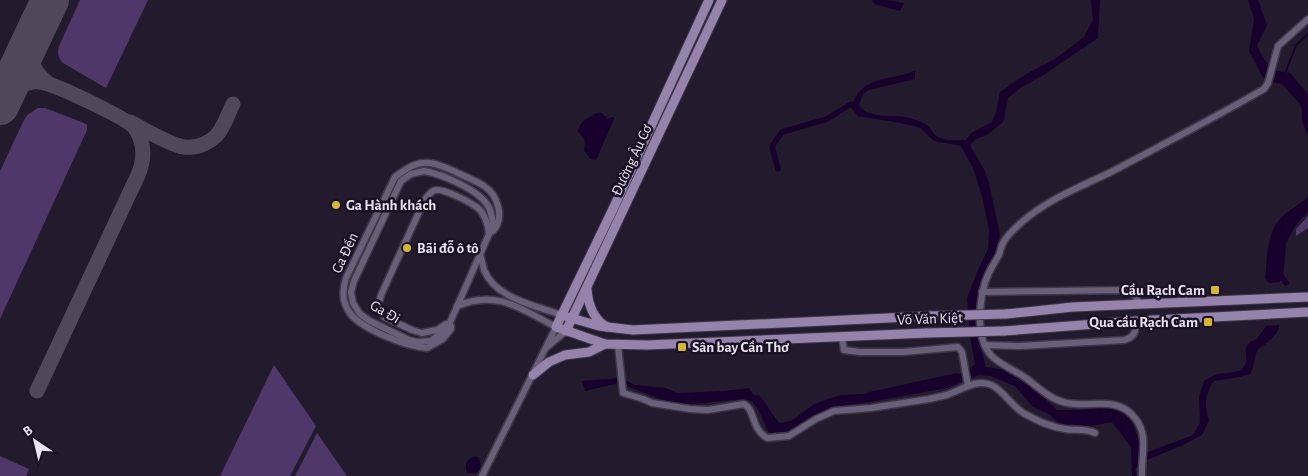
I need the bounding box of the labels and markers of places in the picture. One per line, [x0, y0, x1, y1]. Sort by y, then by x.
place label: Ga Hành khách [346, 198, 436, 213]
marker: Ga Hành khách [330, 199, 342, 211]
place label: Bãi đỗ ô tô [417, 240, 479, 256]
marker: Bãi đỗ ô tô [401, 242, 413, 254]
place label: Cầu Rạch Cam [1121, 283, 1205, 298]
marker: Cầu Rạch Cam [1209, 284, 1221, 296]
place label: Qua cầu Rạch Cam [1089, 315, 1198, 330]
marker: Qua cầu Rạch Cam [1202, 316, 1214, 328]
place label: Sân bay Cần Thơ [692, 340, 789, 355]
marker: Sân bay Cần Thơ [676, 341, 688, 353]

